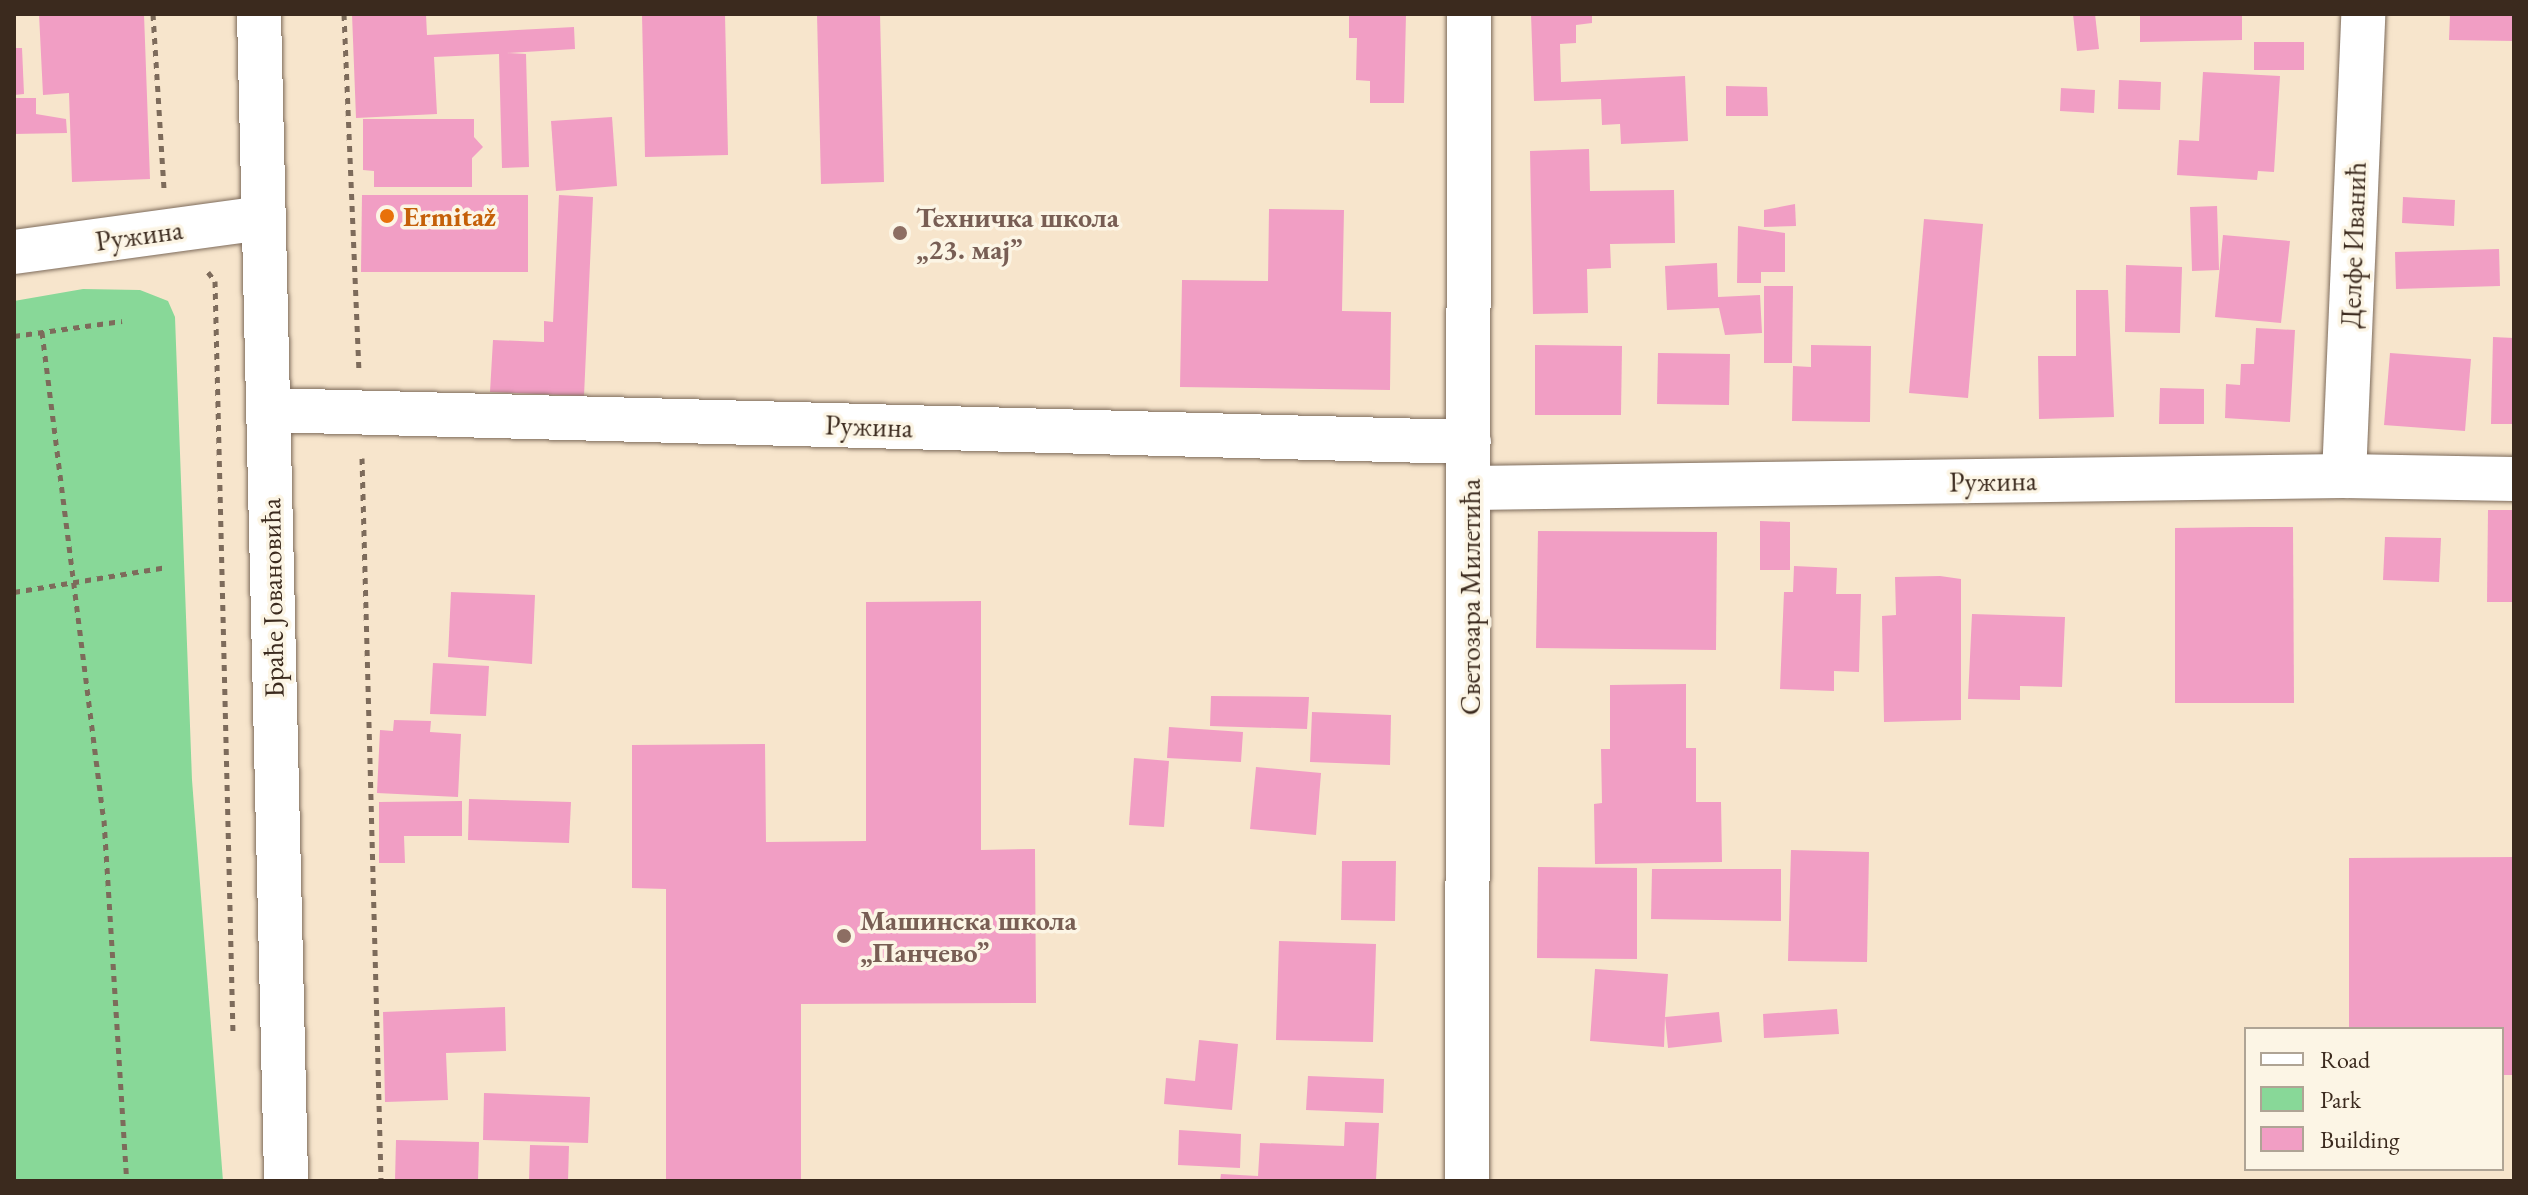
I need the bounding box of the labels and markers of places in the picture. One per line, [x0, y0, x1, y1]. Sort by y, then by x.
place label: Ermitaž [403, 199, 496, 233]
place label: Техничка школа „23. мај” [916, 200, 1119, 266]
marker: Ermitaž [378, 207, 396, 225]
marker: Техничка школа „23. мај” [891, 224, 909, 242]
place label: Машинска школа „Панчево” [860, 903, 1077, 969]
marker: Машинска школа „Панчево” [835, 927, 853, 945]

